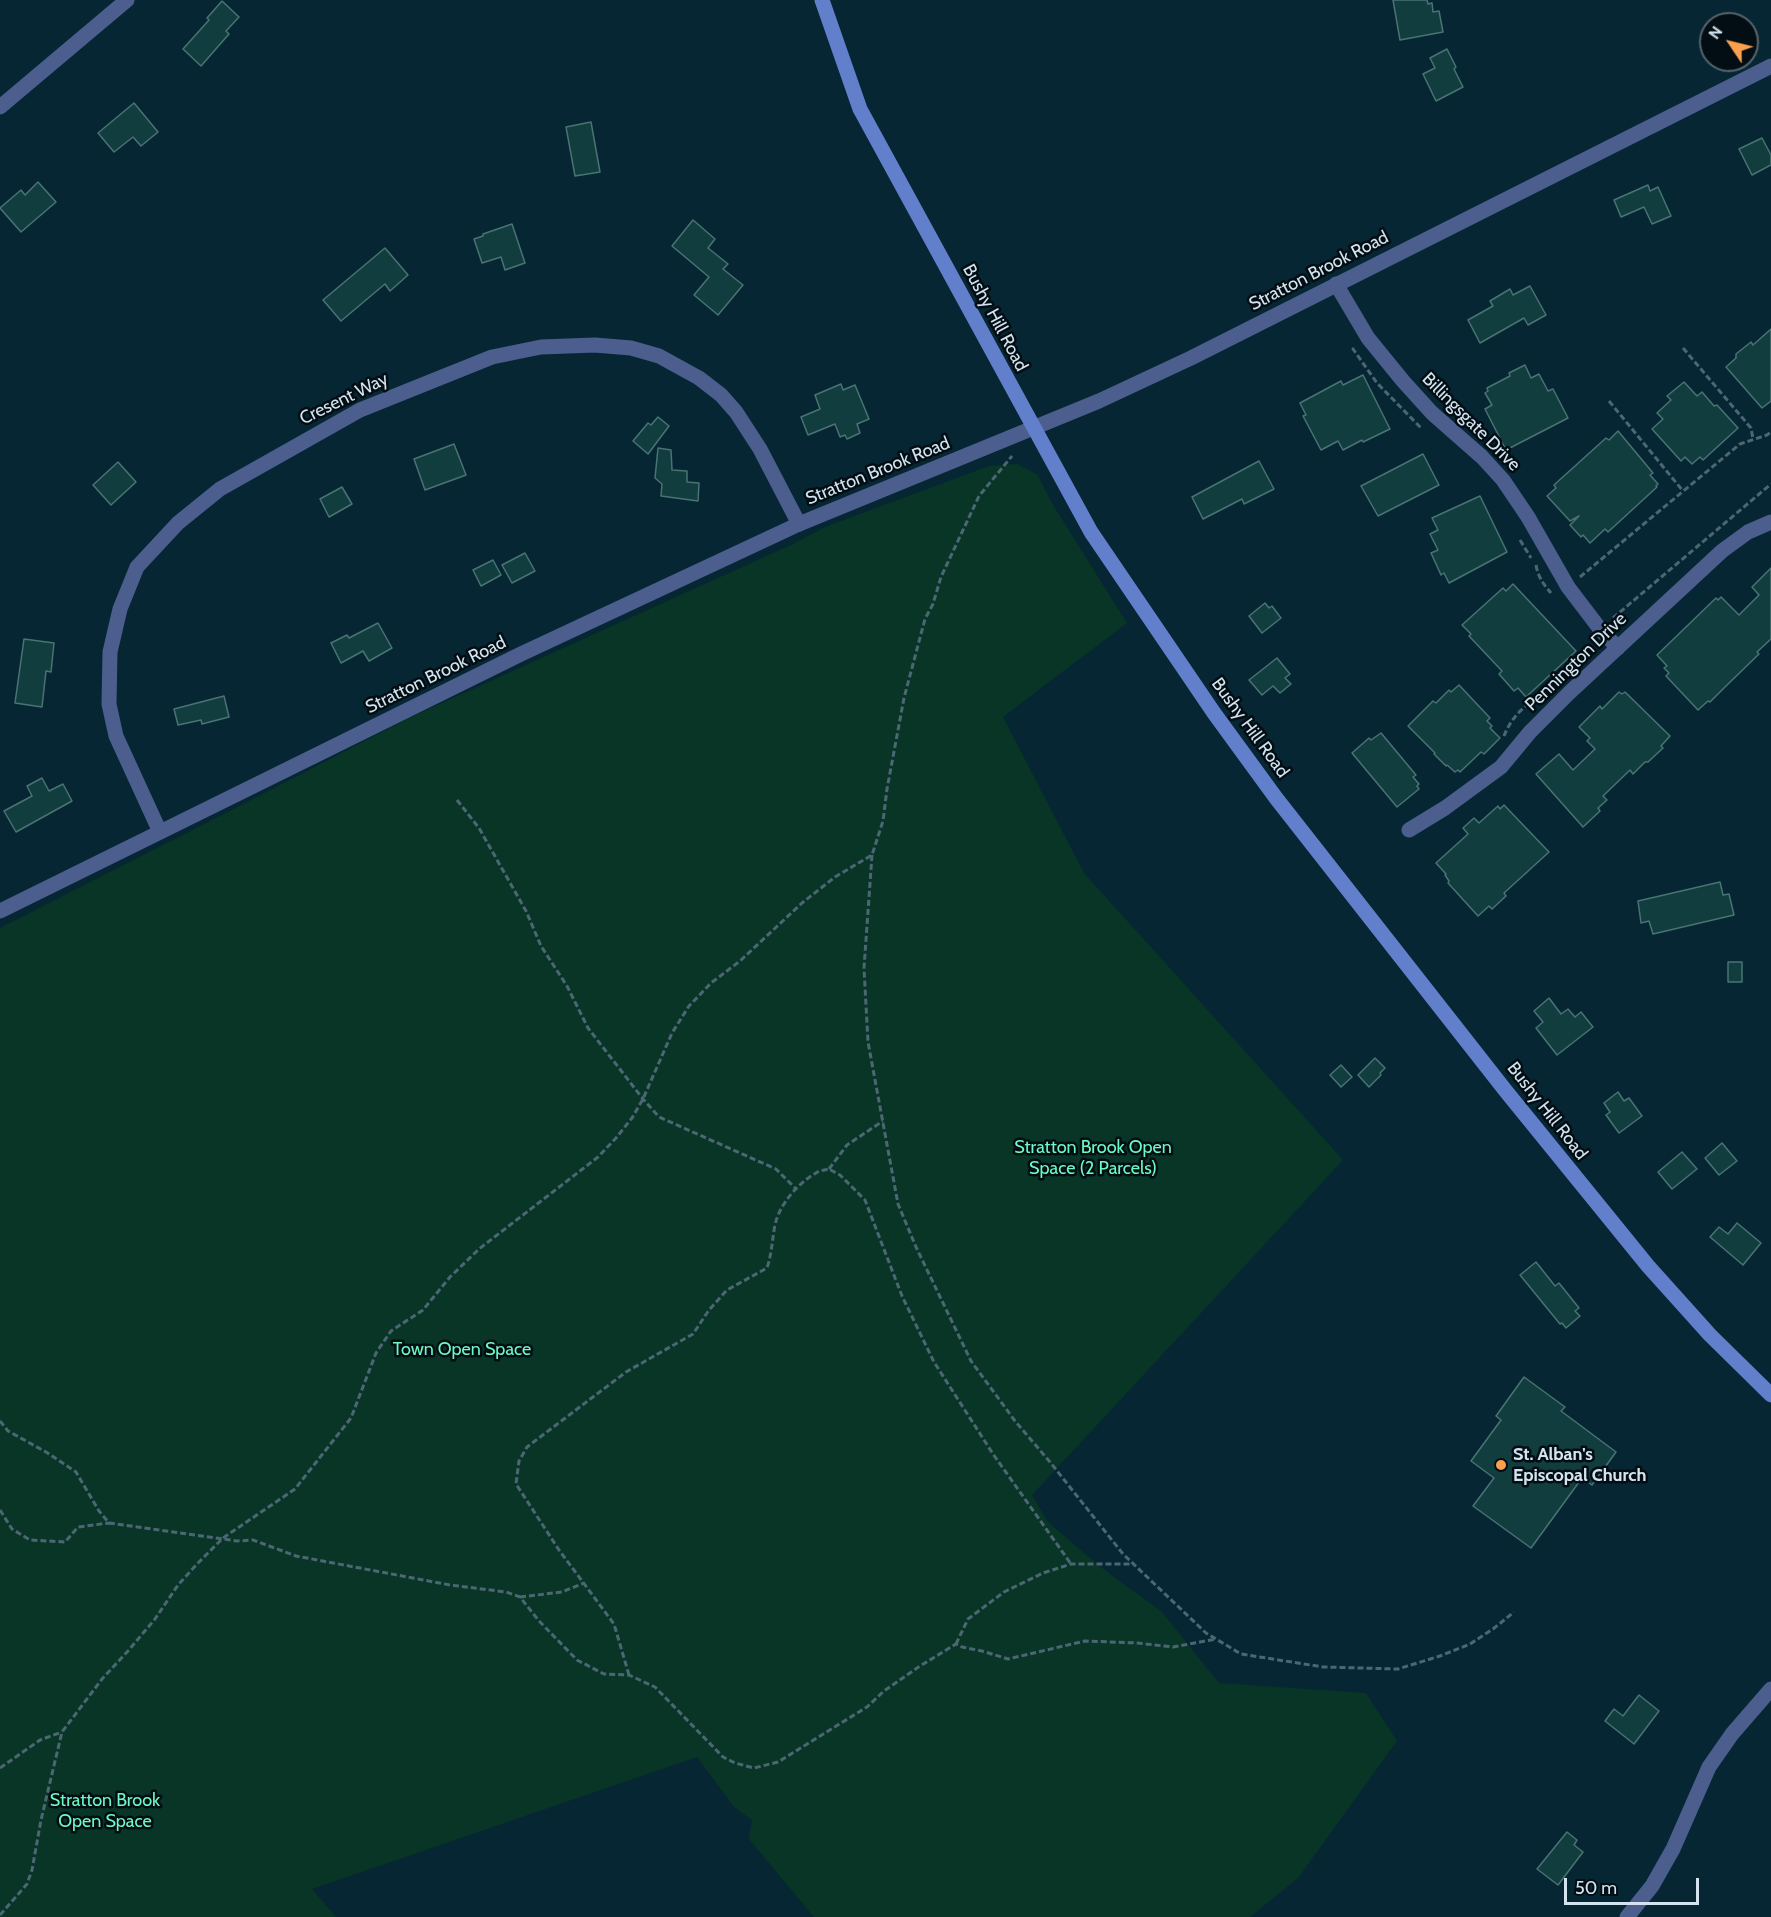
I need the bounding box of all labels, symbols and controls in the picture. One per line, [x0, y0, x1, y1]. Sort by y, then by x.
north arrow [1699, 12, 1759, 72]
text: N [1704, 22, 1727, 43]
street label: Stratton Brook Road [1246, 227, 1392, 315]
street label: Bushy Hill Road [958, 261, 1032, 375]
street label: Cresent Way [296, 368, 392, 430]
street label: Billingsgate Drive [1417, 368, 1525, 476]
street label: Stratton Brook Road [803, 432, 953, 510]
street label: Pennington Drive [1521, 608, 1631, 716]
street label: Stratton Brook Road [362, 632, 510, 718]
street label: Bushy Hill Road [1207, 674, 1293, 782]
street label: Bushy Hill Road [1502, 1058, 1592, 1164]
park label: Stratton Brook Open Space (2 Parcels) [1014, 1137, 1172, 1180]
park label: Town Open Space [393, 1339, 531, 1361]
place label: St. Alban's Episcopal Church [1513, 1444, 1646, 1486]
marker: St. Alban's Episcopal Church [1494, 1458, 1508, 1472]
park label: Stratton Brook Open Space [50, 1790, 160, 1832]
scale bar [1567, 1866, 1702, 1904]
text: 50 m [1575, 1877, 1617, 1899]

